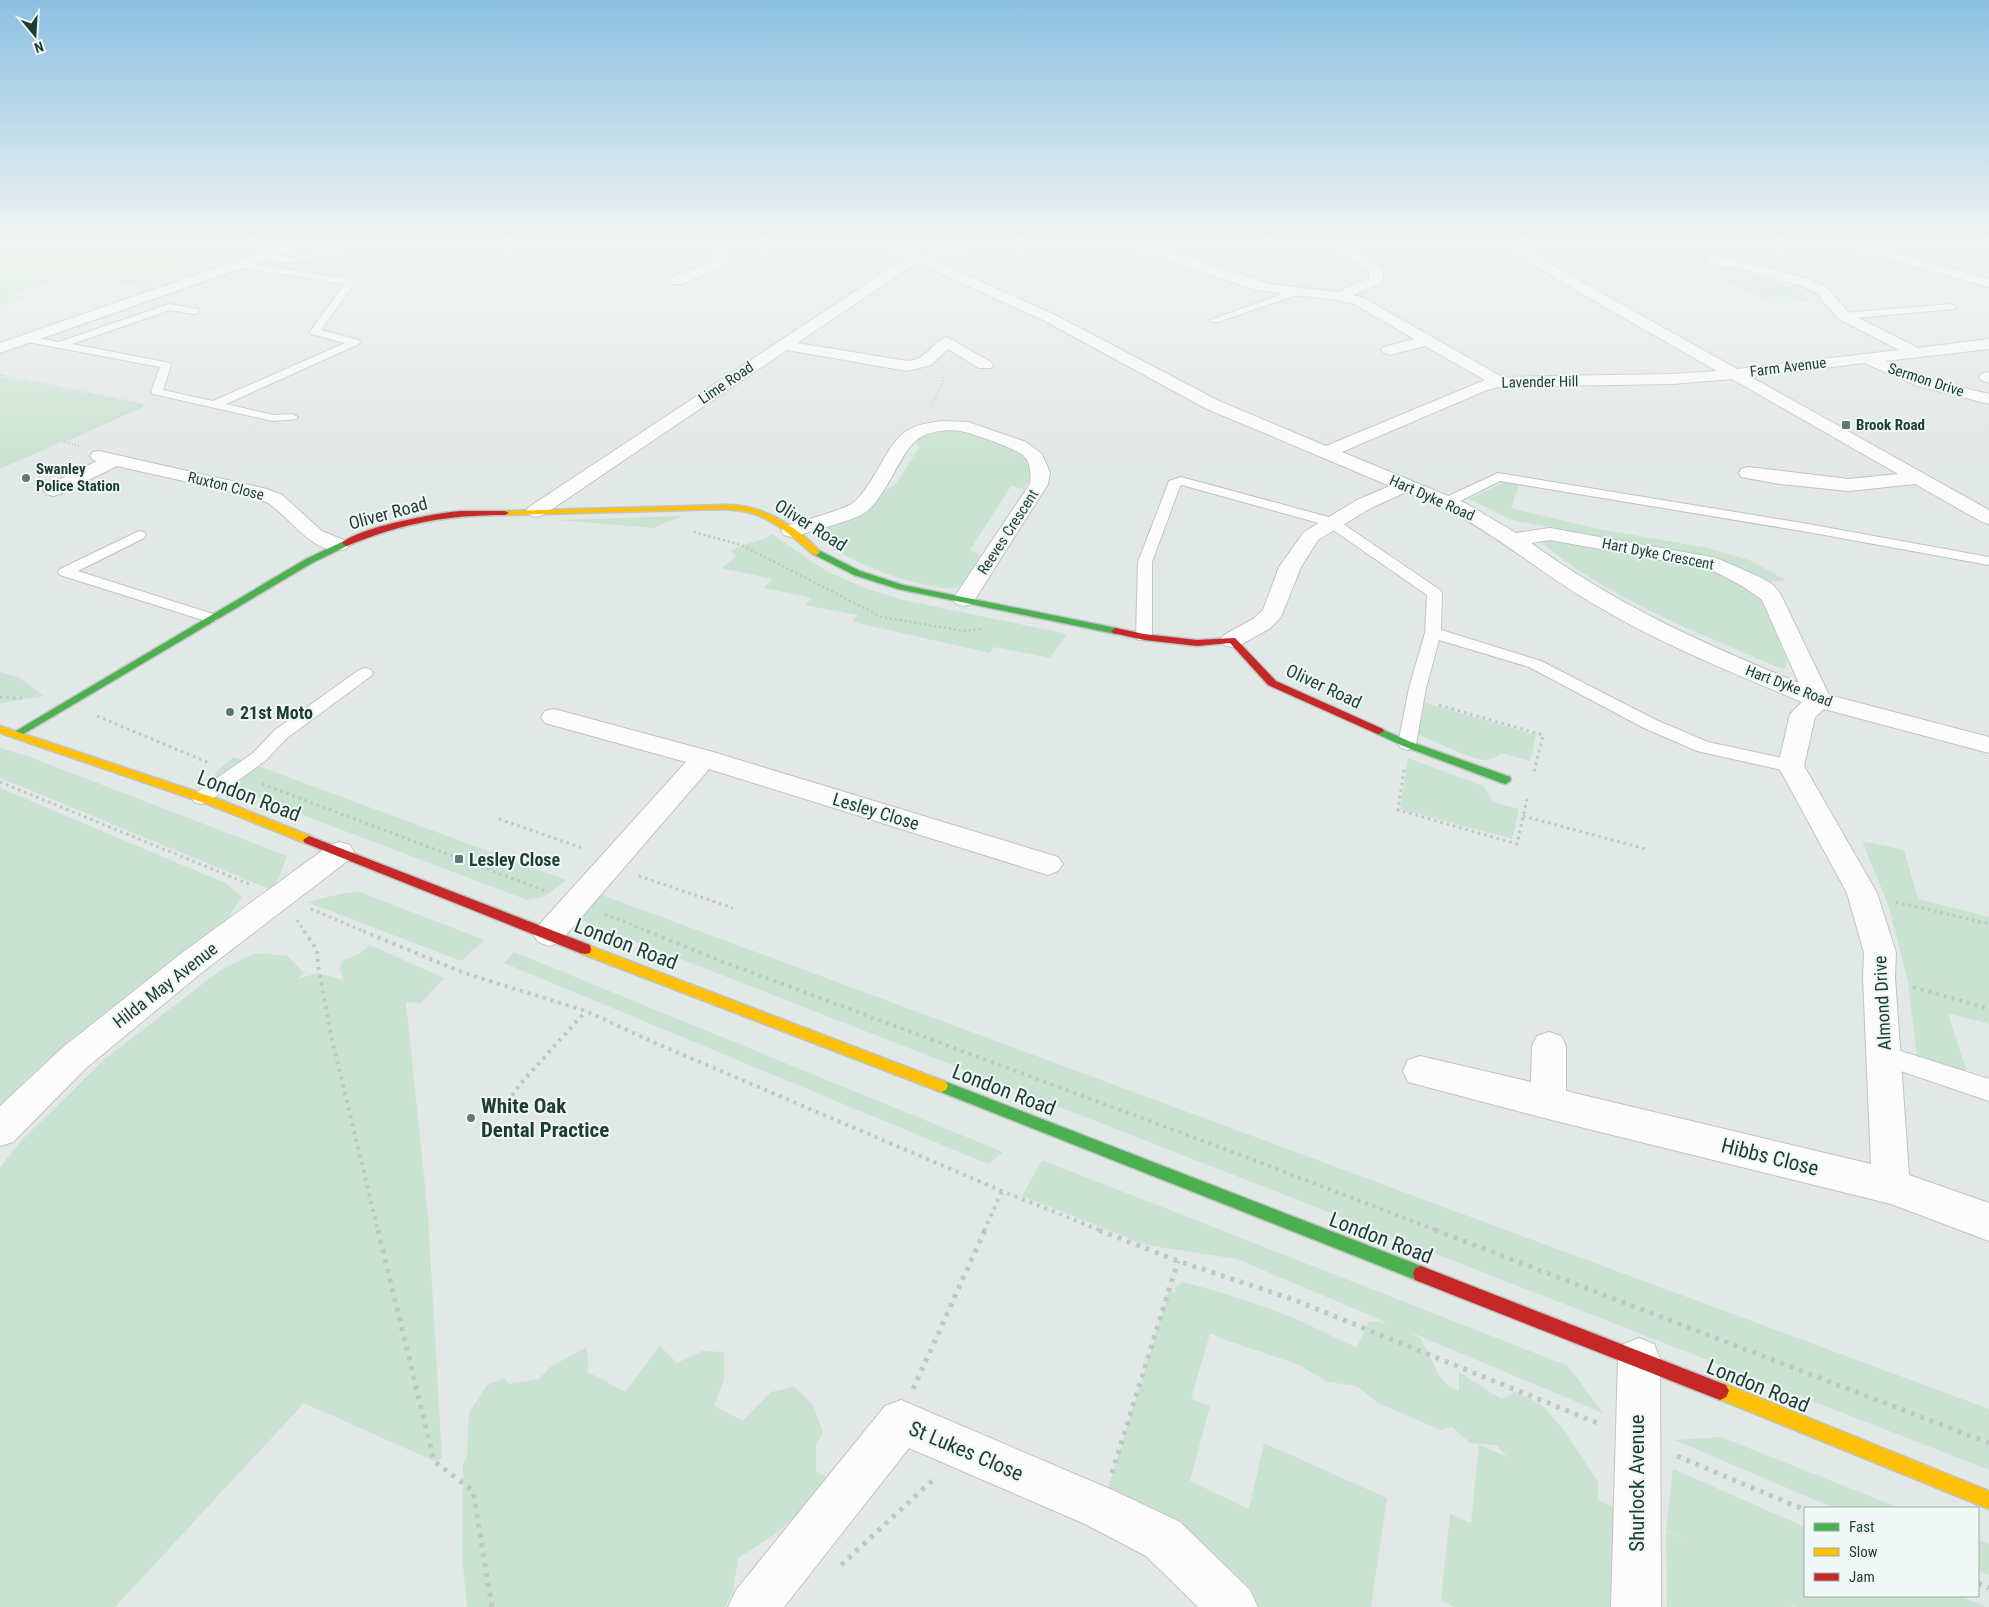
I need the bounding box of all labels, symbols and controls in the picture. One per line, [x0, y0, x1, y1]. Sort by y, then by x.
north arrow [10, 10, 60, 60]
text: N [32, 38, 46, 56]
street label: Farm Avenue [1749, 353, 1827, 381]
street label: Lime Road [695, 358, 757, 408]
street label: Sermon Drive [1886, 359, 1966, 401]
street label: Lavender Hill [1501, 372, 1579, 392]
place label: Brook Road [1856, 416, 1925, 434]
marker: Brook Road [1840, 419, 1852, 431]
place label: Swanley Police Station [36, 460, 120, 495]
street label: Ruxton Close [186, 468, 266, 504]
street label: Hart Dyke Road [1387, 471, 1477, 525]
marker: Swanley Police Station [20, 472, 32, 484]
street label: Reeves Crescent [974, 486, 1042, 578]
street label: Oliver Road [346, 492, 430, 534]
street label: Oliver Road [771, 495, 851, 555]
street label: Hart Dyke Crescent [1600, 534, 1716, 574]
street label: Oliver Road [1283, 659, 1365, 713]
street label: Hart Dyke Road [1743, 661, 1835, 711]
place label: 21st Moto [240, 702, 313, 723]
marker: 21st Moto [224, 706, 236, 718]
street label: London Road [194, 765, 304, 827]
street label: Lesley Close [830, 788, 922, 834]
place label: Lesley Close [469, 849, 561, 870]
marker: Lesley Close [453, 853, 465, 865]
street label: London Road [571, 913, 681, 975]
street label: Hilda May Avenue [109, 938, 221, 1032]
street label: Almond Drive [1869, 955, 1895, 1051]
street label: London Road [949, 1059, 1059, 1121]
place label: White Oak Dental Practice [481, 1094, 609, 1142]
marker: White Oak Dental Practice [465, 1112, 477, 1124]
street label: Hibbs Close [1719, 1133, 1821, 1181]
street label: London Road [1326, 1207, 1436, 1269]
street label: London Road [1703, 1354, 1813, 1418]
street label: Shurlock Avenue [1625, 1414, 1649, 1552]
street label: St Lukes Close [905, 1416, 1027, 1486]
legend [1804, 1507, 1979, 1597]
text: Fast [1849, 1518, 1874, 1536]
text: Slow [1849, 1543, 1878, 1561]
text: Jam [1849, 1568, 1875, 1586]

